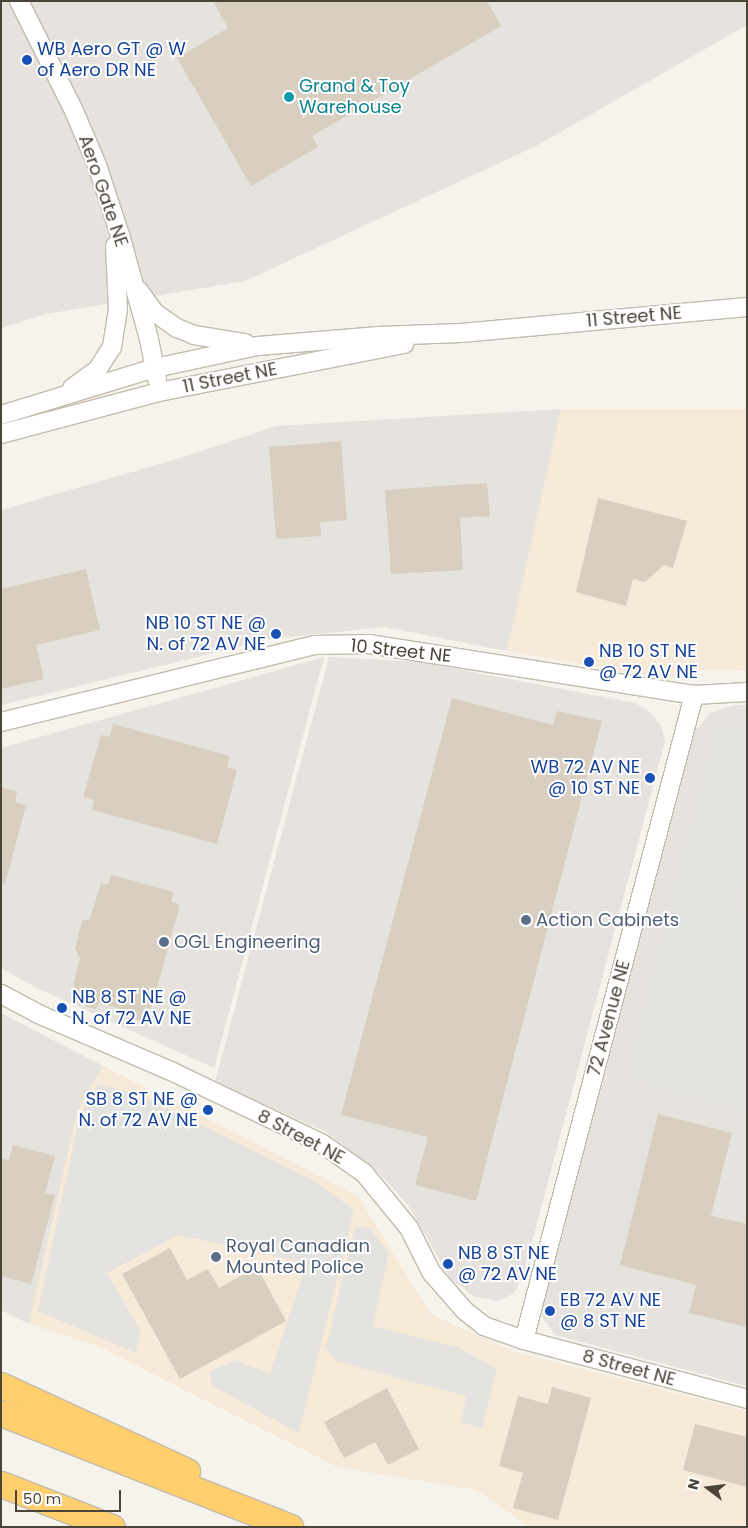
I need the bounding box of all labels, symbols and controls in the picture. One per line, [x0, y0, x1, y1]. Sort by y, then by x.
place label: WB Aero GT @ W of Aero DR NE [37, 39, 186, 82]
marker: WB Aero GT @ W of Aero DR NE [21, 54, 33, 66]
place label: Grand & Toy Warehouse [299, 76, 410, 118]
marker: Grand & Toy Warehouse [283, 91, 295, 103]
street label: Aero Gate NE [74, 132, 132, 250]
street label: 11 Street NE [585, 302, 683, 332]
street label: 11 Street NE [181, 358, 279, 398]
place label: NB 10 ST NE @ N. of 72 AV NE [146, 613, 266, 656]
marker: NB 10 ST NE @ N. of 72 AV NE [270, 628, 282, 640]
street label: 10 Street NE [350, 635, 452, 667]
place label: NB 10 ST NE @ 72 AV NE [599, 641, 698, 684]
marker: NB 10 ST NE @ 72 AV NE [583, 656, 595, 668]
place label: WB 72 AV NE @ 10 ST NE [531, 757, 640, 800]
marker: WB 72 AV NE @ 10 ST NE [644, 772, 656, 784]
place label: Action Cabinets [536, 909, 679, 931]
marker: Action Cabinets [520, 914, 532, 926]
place label: OGL Engineering [174, 931, 321, 953]
marker: OGL Engineering [158, 936, 170, 948]
street label: 72 Avenue NE [583, 958, 635, 1078]
place label: NB 8 ST NE @ N. of 72 AV NE [72, 987, 191, 1030]
marker: NB 8 ST NE @ N. of 72 AV NE [56, 1002, 68, 1014]
place label: SB 8 ST NE @ N. of 72 AV NE [79, 1089, 198, 1132]
marker: SB 8 ST NE @ N. of 72 AV NE [202, 1104, 214, 1116]
street label: 8 Street NE [254, 1105, 348, 1169]
place label: Royal Canadian Mounted Police [226, 1236, 370, 1278]
place label: NB 8 ST NE @ 72 AV NE [458, 1243, 557, 1286]
marker: Royal Canadian Mounted Police [210, 1251, 222, 1263]
marker: NB 8 ST NE @ 72 AV NE [442, 1258, 454, 1270]
place label: EB 72 AV NE @ 8 ST NE [560, 1290, 661, 1332]
marker: EB 72 AV NE @ 8 ST NE [544, 1305, 556, 1317]
street label: 8 Street NE [580, 1345, 678, 1391]
north arrow [683, 1463, 733, 1513]
text: N [682, 1476, 705, 1492]
scale bar [18, 1480, 124, 1512]
text: 50 m [23, 1488, 61, 1509]

